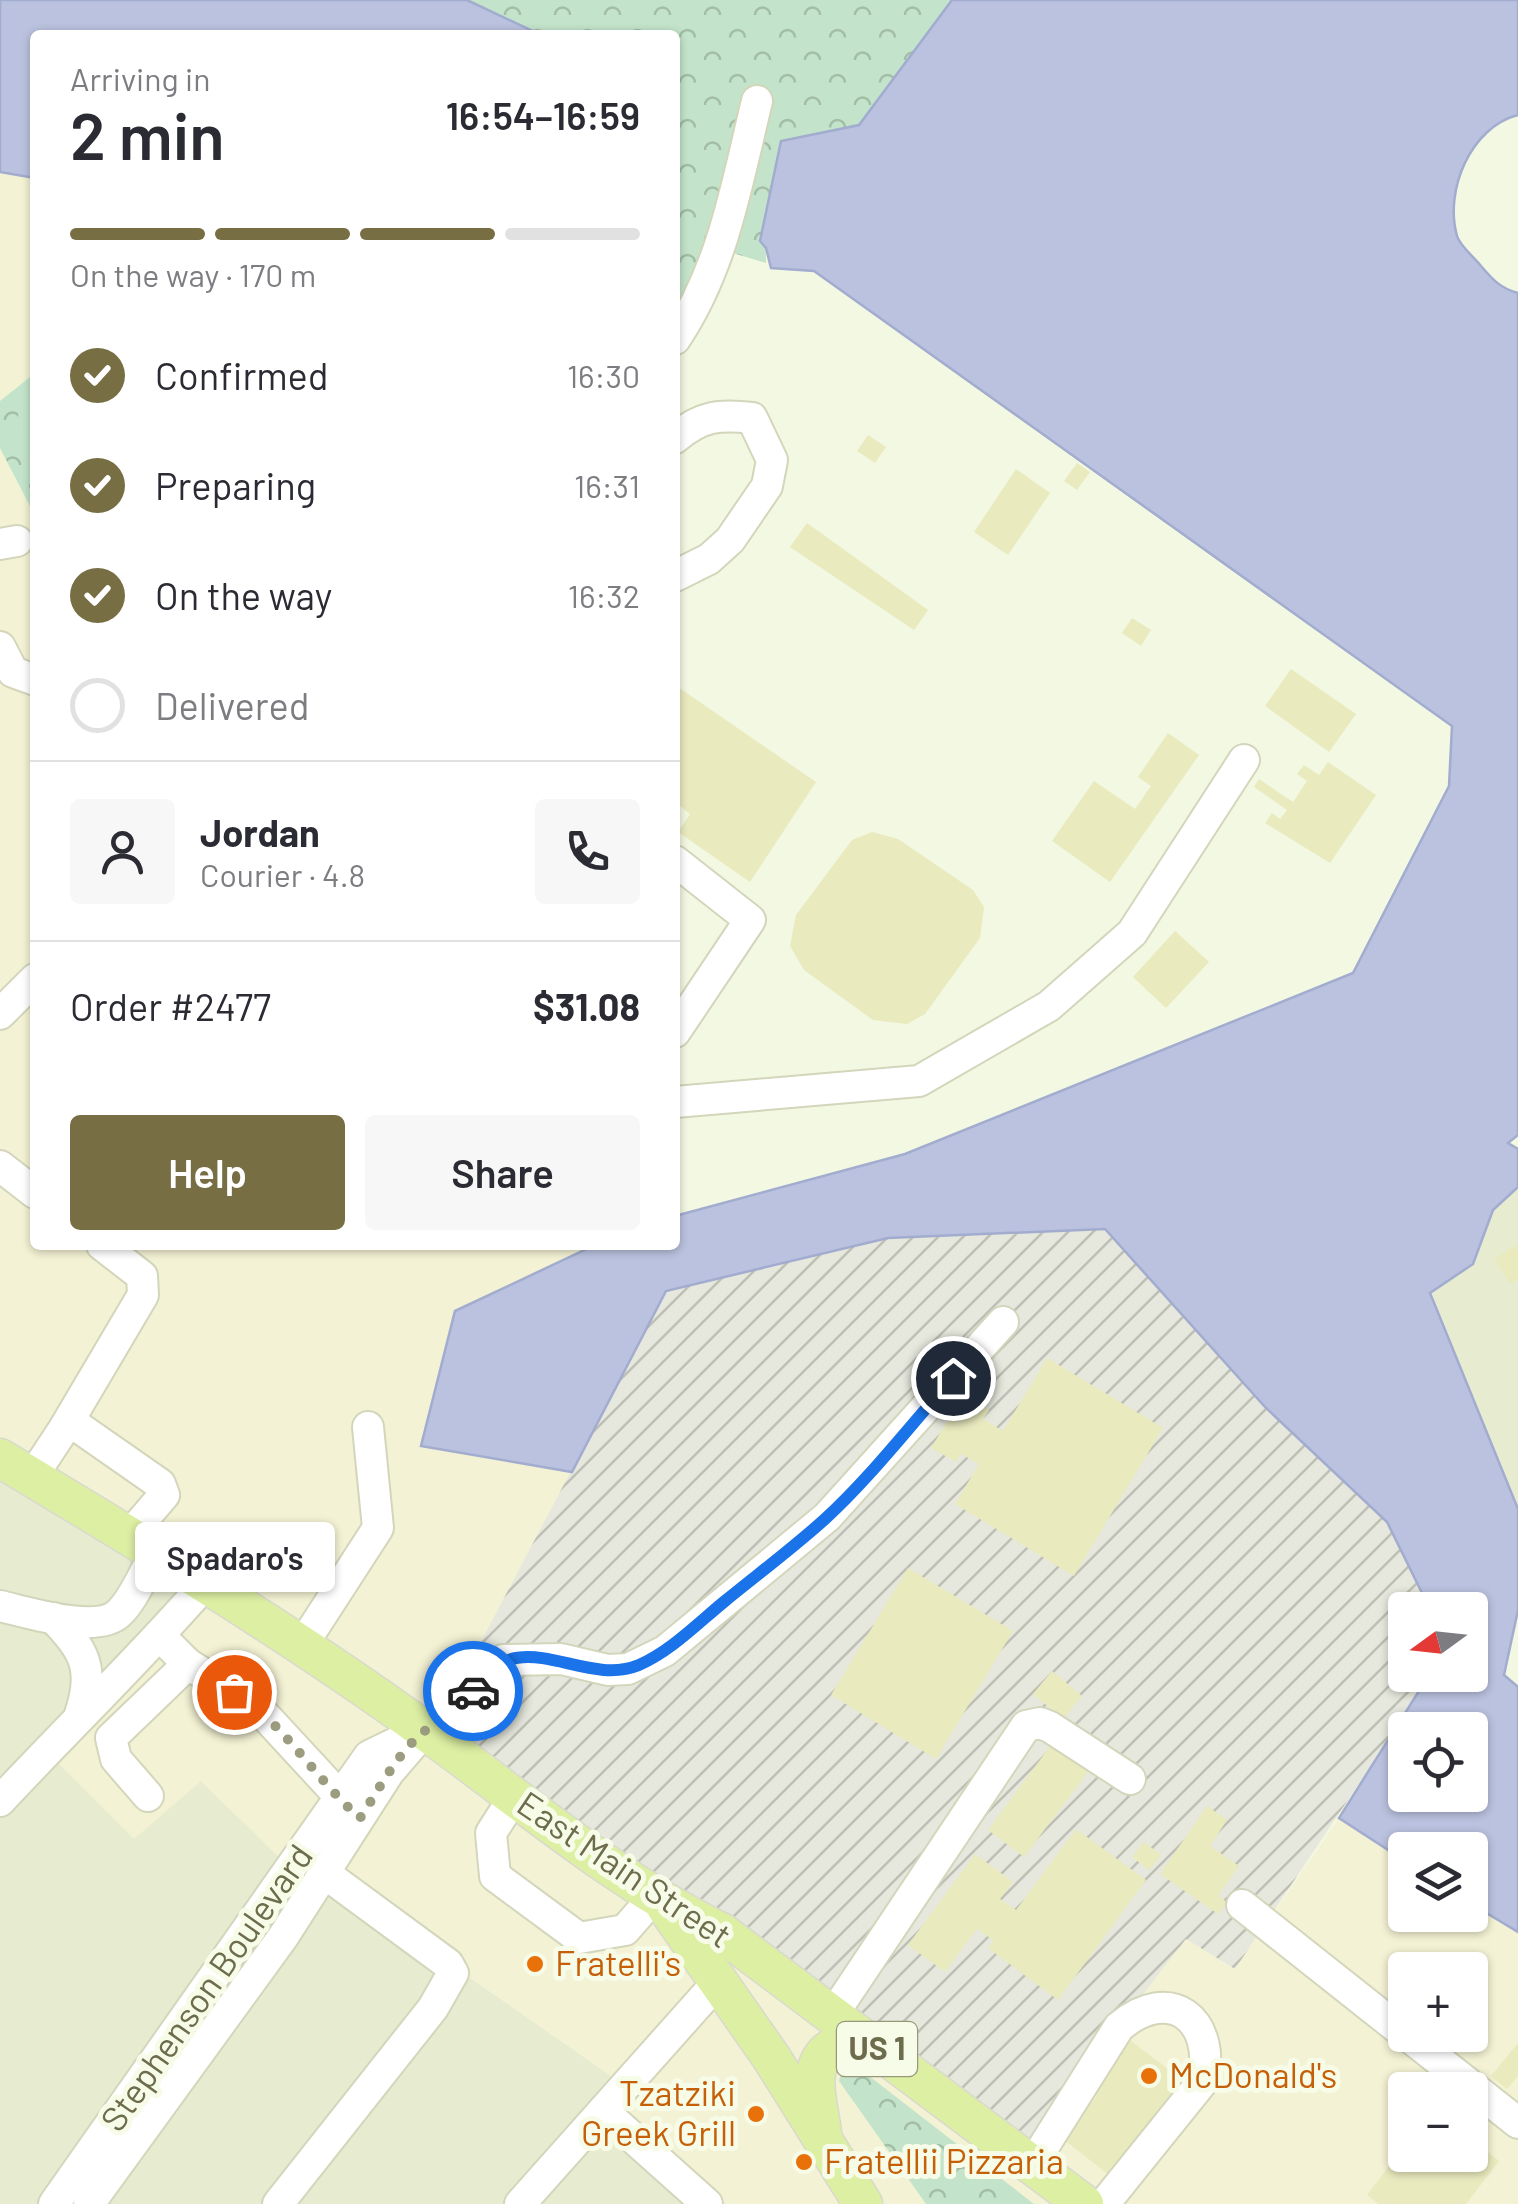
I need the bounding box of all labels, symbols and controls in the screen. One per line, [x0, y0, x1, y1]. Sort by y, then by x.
text: Arriving in [70, 59, 210, 97]
text: 16:54–16:59 [446, 92, 640, 138]
text: 2 min [70, 95, 225, 173]
text: On the way · 170 m [70, 255, 316, 293]
icon: check [70, 348, 125, 403]
text: Confirmed [155, 352, 328, 398]
text: 16:30 [567, 356, 640, 394]
icon: check [70, 458, 125, 513]
text: Preparing [155, 462, 316, 508]
text: 16:31 [574, 466, 640, 504]
icon: check [70, 568, 125, 623]
text: On the way [155, 572, 332, 618]
text: 16:32 [568, 576, 640, 614]
text: Delivered [155, 682, 309, 728]
button: person [70, 799, 175, 904]
button: phone [535, 799, 640, 904]
text: Jordan [200, 809, 320, 855]
text: Courier · 4.8 [200, 855, 365, 893]
text: Order #2477 [70, 983, 271, 1029]
text: $31.08 [533, 983, 640, 1029]
button: Help [70, 1115, 345, 1230]
button: Share [365, 1115, 640, 1230]
pin [911, 1336, 996, 1421]
icon: home [926, 1351, 981, 1406]
callout: Spadaro's [134, 1522, 334, 1592]
text: Spadaro's [167, 1538, 303, 1576]
north arrow [1388, 1592, 1488, 1692]
map controls [1388, 1592, 1488, 2172]
courier [423, 1641, 523, 1741]
pin [192, 1650, 277, 1735]
icon: car [446, 1664, 501, 1719]
icon: bag [207, 1665, 262, 1720]
button: locate [1388, 1712, 1488, 1812]
street label: East Main Street [510, 1781, 740, 1955]
button: layers [1388, 1832, 1488, 1932]
street label: Stephenson Boulevard [91, 1835, 320, 2138]
place label: Fratelli's [555, 1941, 681, 1983]
button: + [1388, 1952, 1488, 2052]
marker: Fratelli's [524, 1953, 546, 1975]
road number: US 1 [837, 2022, 917, 2076]
place label: McDonald's [1169, 2053, 1337, 2095]
marker: McDonald's [1138, 2065, 1160, 2087]
place label: Tzatziki Greek Grill [581, 2071, 736, 2153]
button: − [1388, 2072, 1488, 2172]
marker: Tzatziki Greek Grill [745, 2103, 767, 2125]
place label: Fratellii Pizzaria [824, 2139, 1064, 2181]
marker: Fratellii Pizzaria [793, 2151, 815, 2173]

